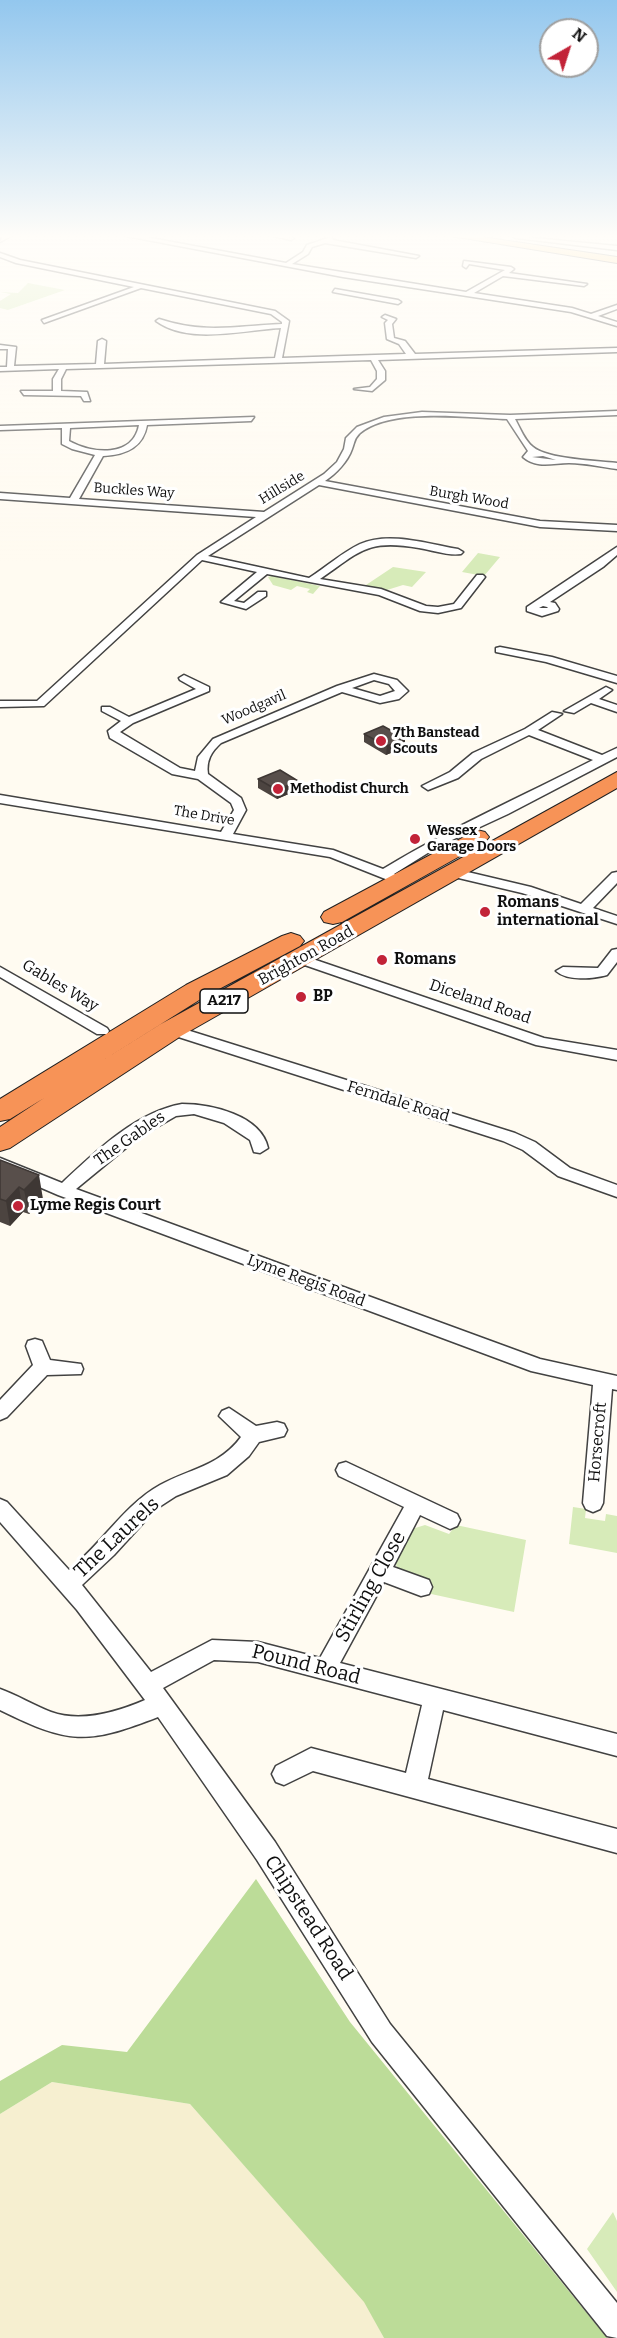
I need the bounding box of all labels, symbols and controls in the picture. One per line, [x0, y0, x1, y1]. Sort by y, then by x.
north arrow [539, 18, 599, 78]
text: N [569, 24, 590, 46]
street label: Hillside [256, 468, 308, 508]
street label: Buckles Way [93, 480, 175, 502]
street label: Burgh Wood [428, 483, 510, 513]
street label: Woodgavil [219, 687, 289, 729]
place label: 7th Banstead Scouts [393, 725, 479, 758]
marker: 7th Banstead Scouts [374, 734, 388, 748]
place label: Methodist Church [290, 781, 409, 797]
marker: Methodist Church [271, 782, 285, 796]
street label: The Drive [172, 802, 236, 830]
place label: Wessex Garage Doors [427, 823, 516, 856]
marker: Wessex Garage Doors [408, 832, 422, 846]
place label: Romans international [497, 893, 599, 931]
marker: Romans international [478, 905, 492, 919]
street label: Brighton Road [255, 922, 357, 990]
place label: Romans [394, 950, 456, 970]
marker: Romans [375, 953, 389, 967]
street label: Gables Way [18, 956, 102, 1016]
street label: Diceland Road [427, 976, 533, 1028]
place label: BP [313, 987, 333, 1007]
road number: A217 [200, 989, 248, 1013]
marker: BP [294, 990, 308, 1004]
street label: Ferndale Road [344, 1077, 452, 1127]
street label: The Gables [91, 1108, 169, 1170]
place label: Lyme Regis Court [30, 1196, 161, 1216]
marker: Lyme Regis Court [11, 1199, 25, 1213]
street label: Lyme Regis Road [244, 1251, 368, 1311]
street label: Horsecroft [585, 1401, 611, 1483]
street label: The Laurels [69, 1493, 165, 1583]
street label: Stirling Close [331, 1527, 411, 1647]
street label: Pound Road [249, 1640, 363, 1690]
street label: Chipstead Road [259, 1851, 357, 1985]

